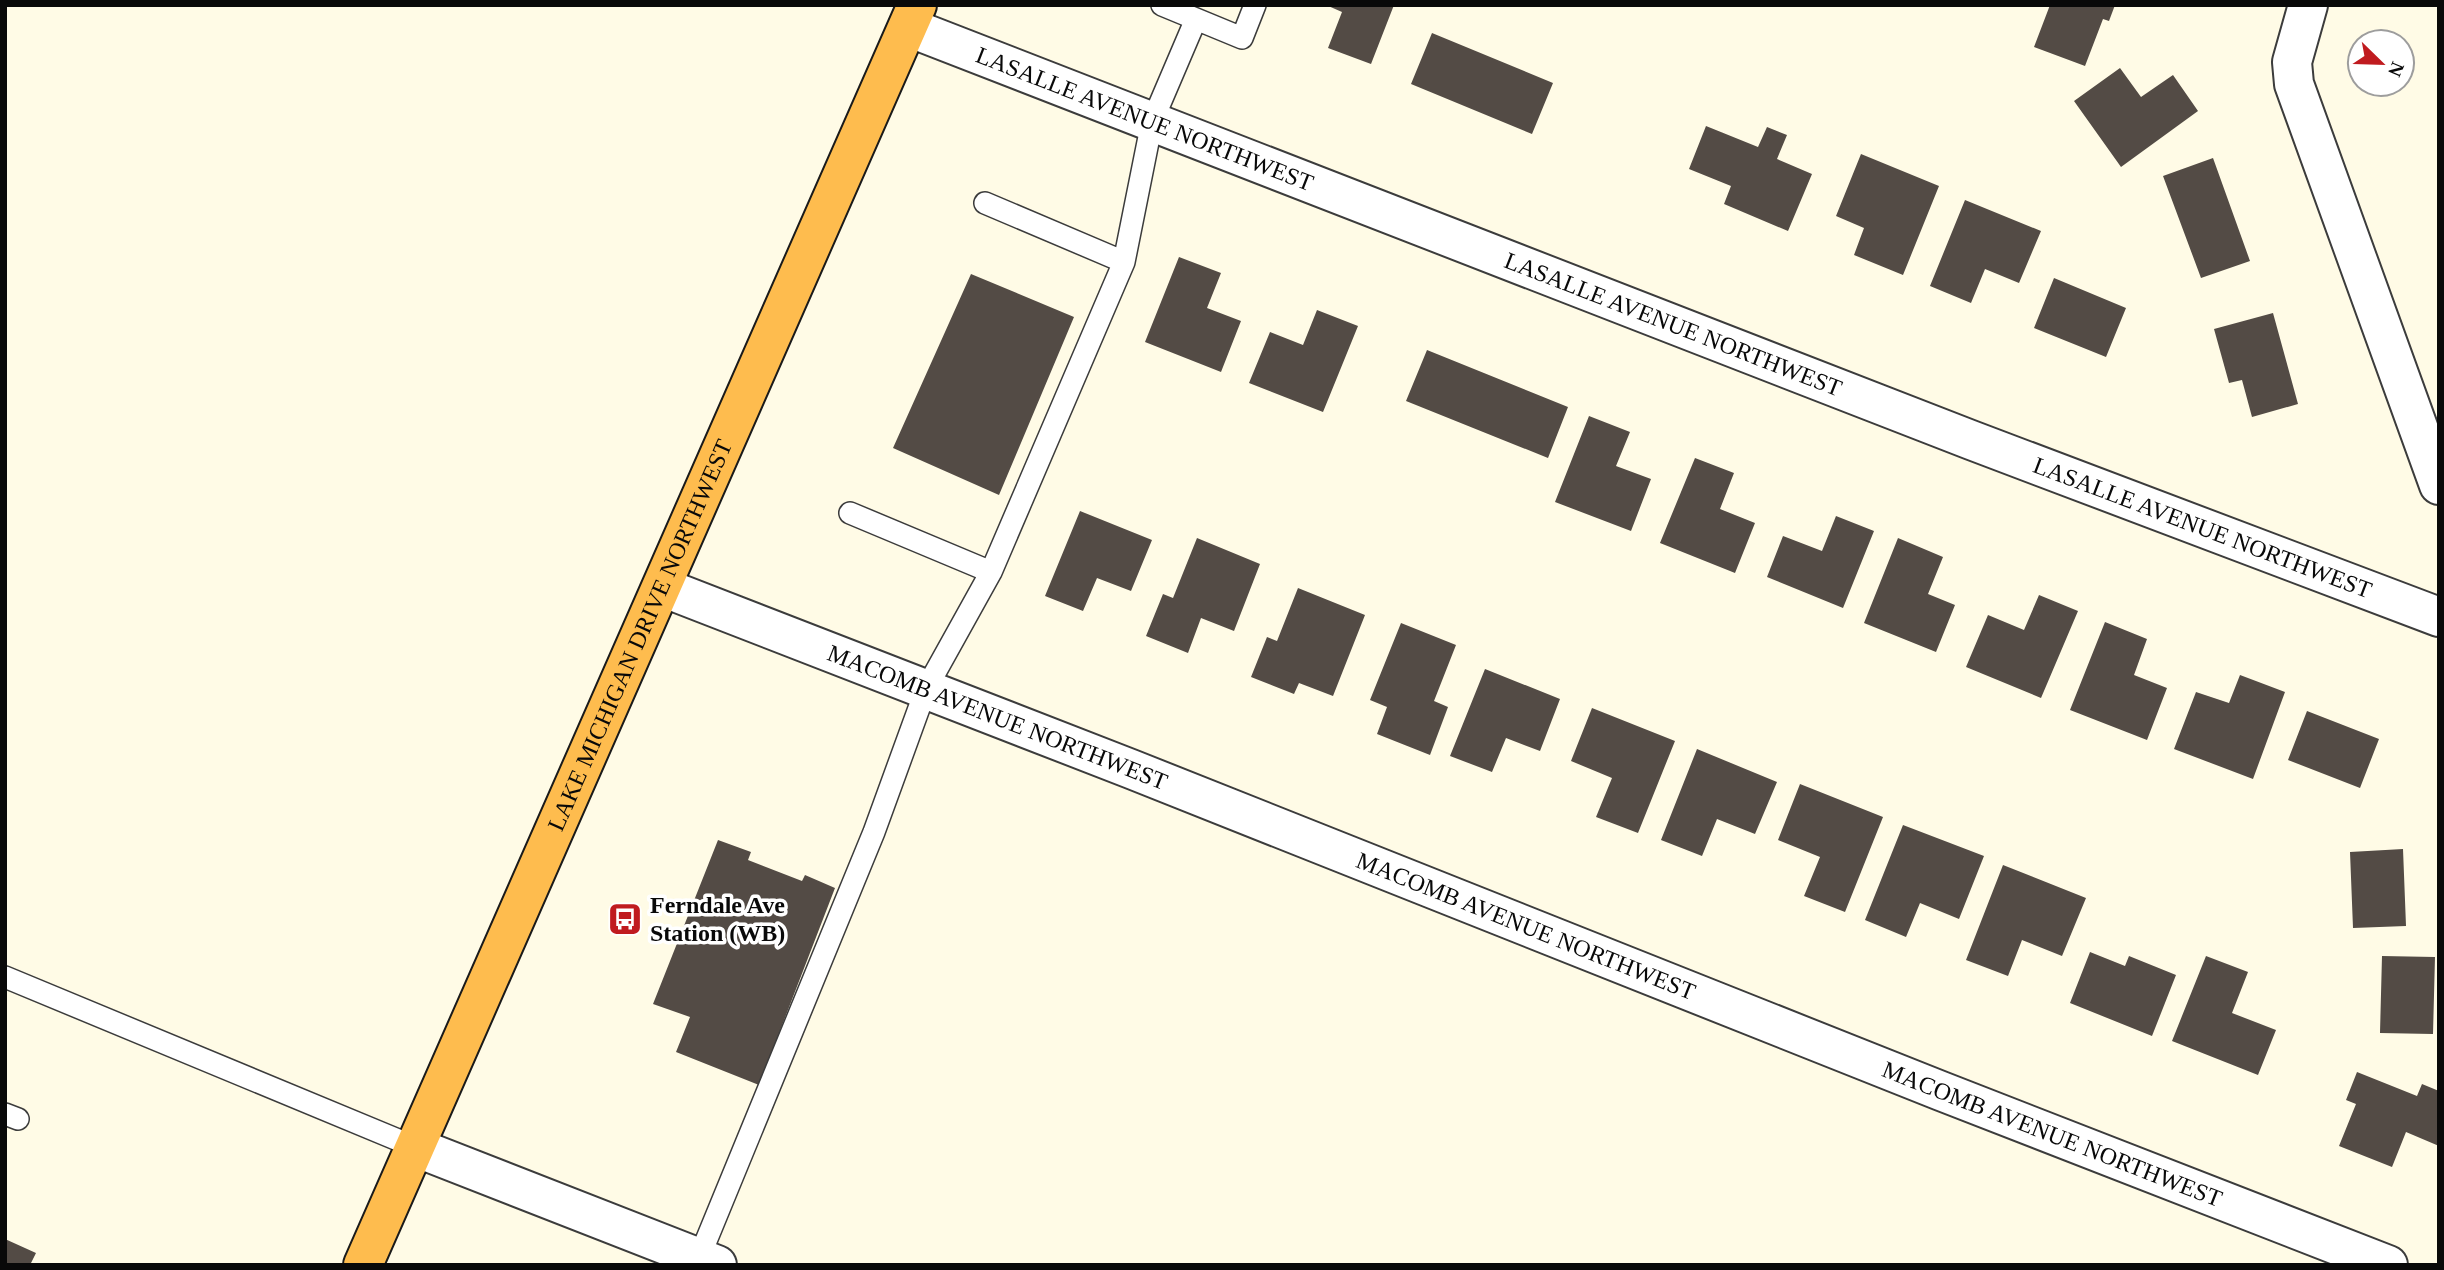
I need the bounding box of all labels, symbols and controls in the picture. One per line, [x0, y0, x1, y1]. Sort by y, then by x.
north arrow [2346, 28, 2416, 98]
street label: LASALLE AVENUE NORTHWEST [972, 42, 1317, 196]
text: N [2384, 59, 2409, 80]
street label: LASALLE AVENUE NORTHWEST [1501, 247, 1846, 402]
street label: LAKE MICHIGAN DRIVE NORTHWEST [543, 435, 737, 835]
street label: LASALLE AVENUE NORTHWEST [2030, 452, 2376, 603]
street label: MACOMB AVENUE NORTHWEST [824, 640, 1172, 795]
street label: MACOMB AVENUE NORTHWEST [1353, 847, 1699, 1005]
place label: Ferndale Ave Station (WB) [650, 892, 785, 946]
bus stop icon: Ferndale Ave Station (WB) [606, 900, 644, 938]
street label: MACOMB AVENUE NORTHWEST [1879, 1056, 2226, 1212]

